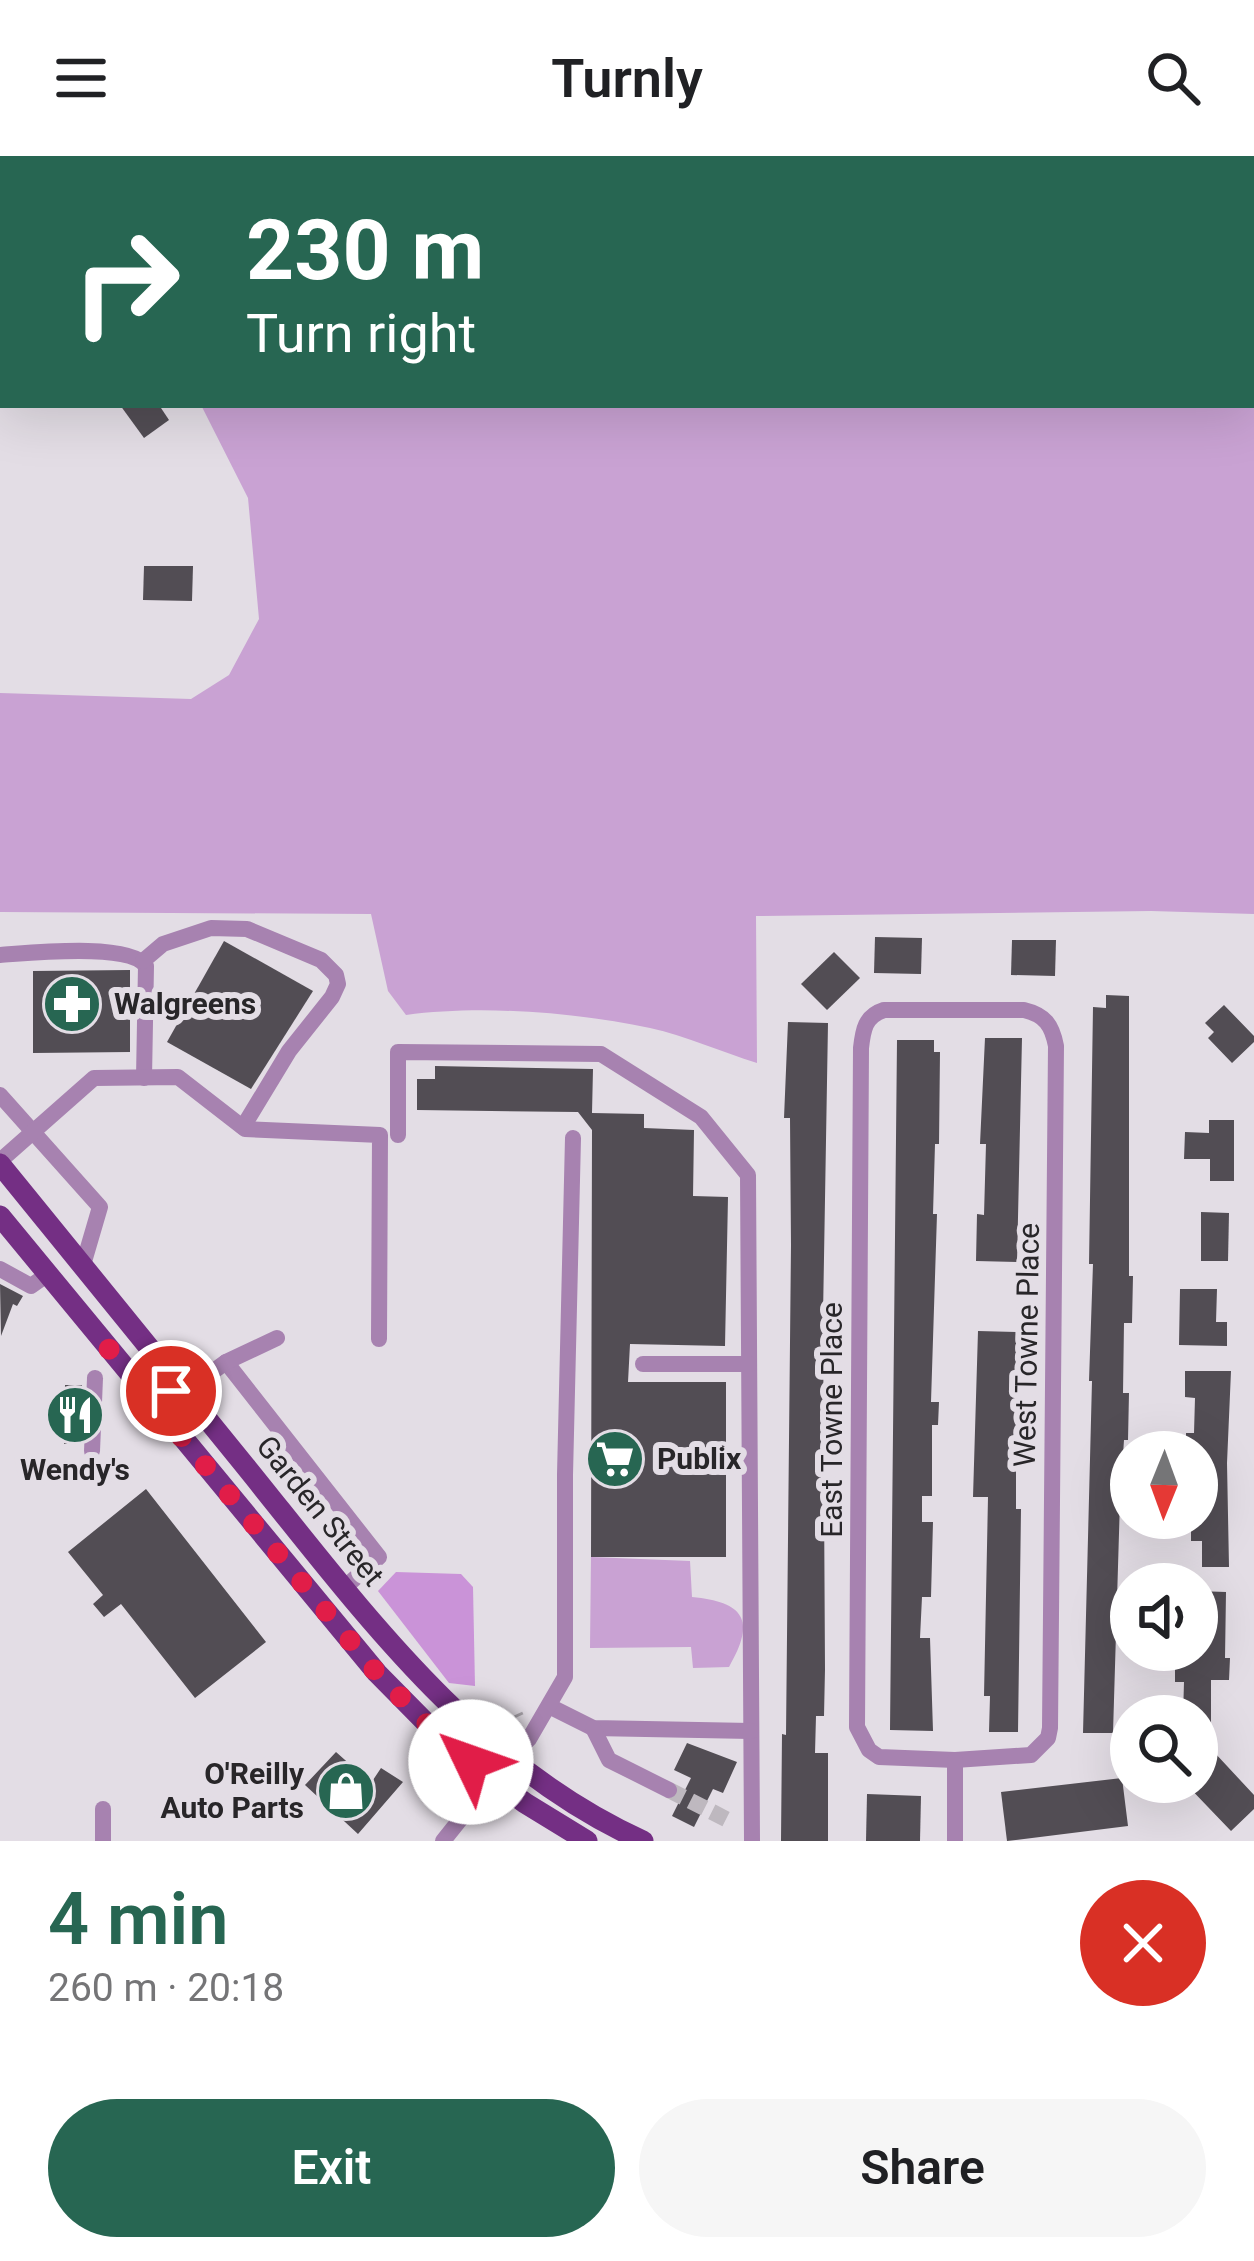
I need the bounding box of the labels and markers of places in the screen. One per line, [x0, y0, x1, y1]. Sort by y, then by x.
pharmacy icon: Walgreens [41, 973, 103, 1035]
place label: Walgreens [114, 986, 256, 1021]
pin [120, 1340, 222, 1442]
restaurant icon: Wendy's [44, 1384, 106, 1446]
supermarket icon: Publix [584, 1428, 646, 1490]
place label: Publix [657, 1441, 742, 1476]
place label: Wendy's [20, 1452, 130, 1487]
place label: O'Reilly Auto Parts [161, 1756, 305, 1825]
shop icon: O'Reilly Auto Parts [315, 1760, 377, 1822]

